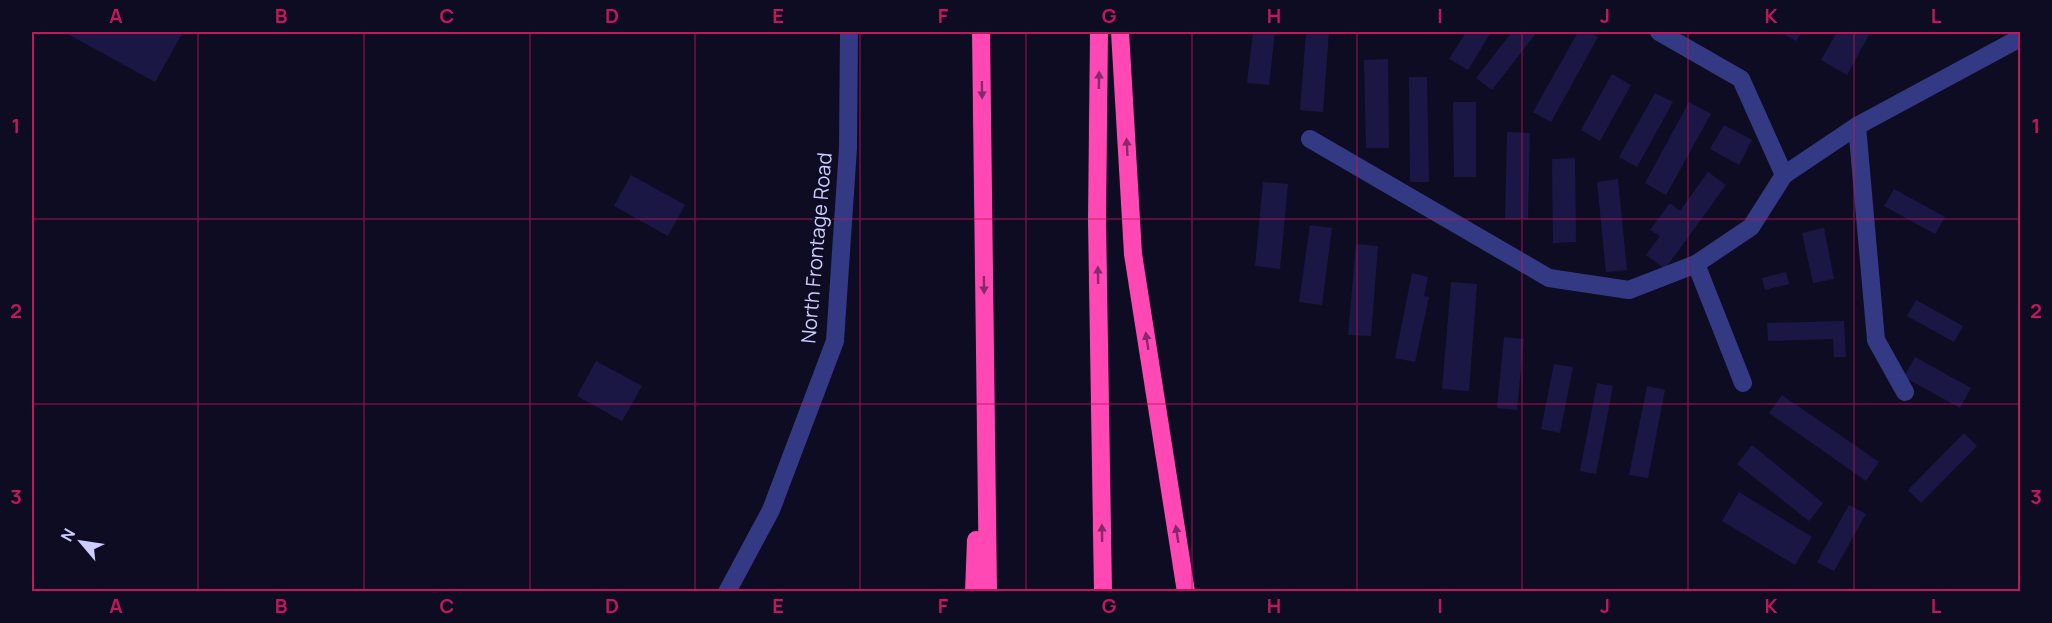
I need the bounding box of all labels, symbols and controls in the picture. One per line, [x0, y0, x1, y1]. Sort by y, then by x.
text: A [109, 2, 123, 29]
text: B [275, 2, 288, 29]
text: C [440, 2, 454, 29]
text: D [605, 2, 619, 29]
text: E [772, 2, 784, 29]
text: F [938, 2, 949, 29]
text: G [1102, 2, 1117, 29]
text: H [1267, 2, 1281, 29]
text: I [1437, 2, 1443, 29]
text: J [1600, 2, 1610, 29]
text: K [1765, 2, 1778, 29]
text: L [1931, 2, 1942, 29]
one-way arrow [1094, 71, 1104, 90]
one-way arrow [977, 80, 987, 99]
text: 1 [12, 112, 20, 139]
text: 1 [2032, 112, 2040, 139]
one-way arrow [1122, 138, 1131, 157]
street label: North Frontage Road [794, 151, 838, 345]
one-way arrow [1093, 266, 1103, 285]
one-way arrow [979, 275, 989, 294]
text: 2 [10, 297, 22, 324]
text: 2 [2030, 297, 2042, 324]
one-way arrow [1142, 331, 1151, 350]
text: 3 [10, 483, 22, 510]
text: 3 [2030, 483, 2042, 510]
north arrow [51, 512, 111, 572]
text: N [55, 524, 80, 545]
one-way arrow [1097, 524, 1107, 543]
one-way arrow [1173, 524, 1182, 543]
text: A [109, 592, 123, 619]
text: B [275, 592, 288, 619]
text: C [440, 592, 454, 619]
text: D [605, 592, 619, 619]
text: E [772, 592, 784, 619]
text: F [938, 592, 949, 619]
text: G [1102, 592, 1117, 619]
text: H [1267, 592, 1281, 619]
text: I [1437, 592, 1443, 619]
text: J [1600, 592, 1610, 619]
text: K [1765, 592, 1778, 619]
text: L [1931, 592, 1942, 619]

